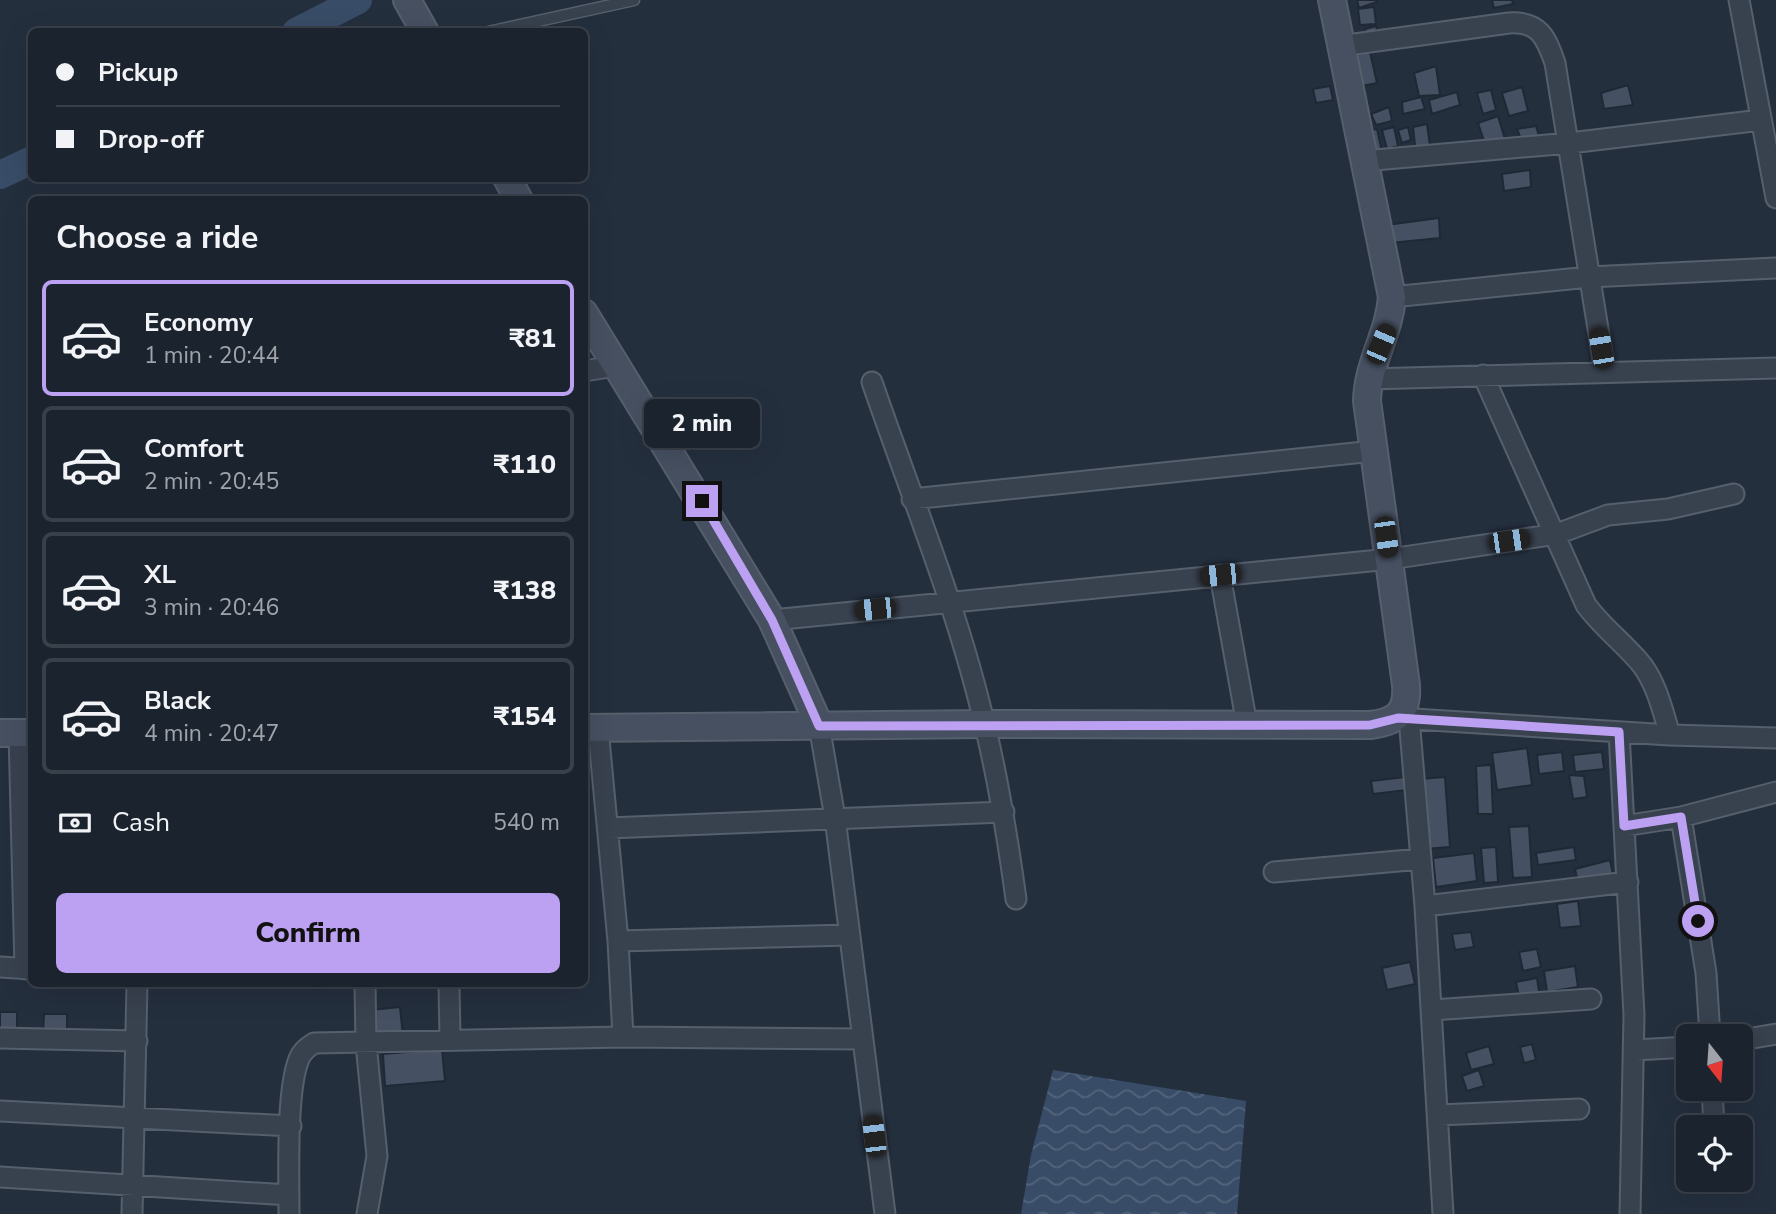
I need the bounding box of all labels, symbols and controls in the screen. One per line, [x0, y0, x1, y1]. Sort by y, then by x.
text: Pickup [98, 55, 178, 90]
text: Drop-off [98, 122, 204, 157]
text: Choose a ride [56, 216, 258, 259]
text: Economy [144, 305, 253, 340]
icon: car [60, 307, 123, 370]
text: ₹81 [509, 321, 556, 356]
car [1364, 321, 1399, 367]
car [1588, 325, 1615, 371]
text: 1 min · 20:44 [144, 340, 279, 371]
callout: 2 min [644, 400, 760, 448]
text: 2 min [672, 408, 732, 439]
text: Comfort [144, 431, 244, 466]
icon: car [60, 433, 123, 496]
text: ₹110 [494, 447, 556, 482]
text: 2 min · 20:45 [144, 466, 279, 497]
route end [686, 485, 718, 517]
car [1373, 515, 1400, 559]
car [1487, 528, 1532, 554]
text: XL [144, 557, 176, 592]
icon: car [60, 559, 123, 622]
car [1199, 562, 1242, 588]
text: ₹138 [494, 573, 556, 608]
text: 3 min · 20:46 [144, 592, 279, 623]
car [854, 596, 897, 622]
text: Black [144, 683, 211, 718]
icon: car [60, 685, 123, 748]
text: ₹154 [494, 699, 556, 734]
text: 4 min · 20:47 [144, 718, 279, 749]
icon: cash [56, 804, 94, 842]
text: Cash [112, 805, 170, 840]
text: 540 m [493, 807, 560, 838]
button: Confirm [56, 893, 560, 973]
route start [1682, 905, 1714, 937]
north arrow [1676, 1024, 1754, 1101]
map controls [1676, 1024, 1753, 1192]
car [862, 1114, 887, 1158]
button: locate [1676, 1115, 1753, 1192]

